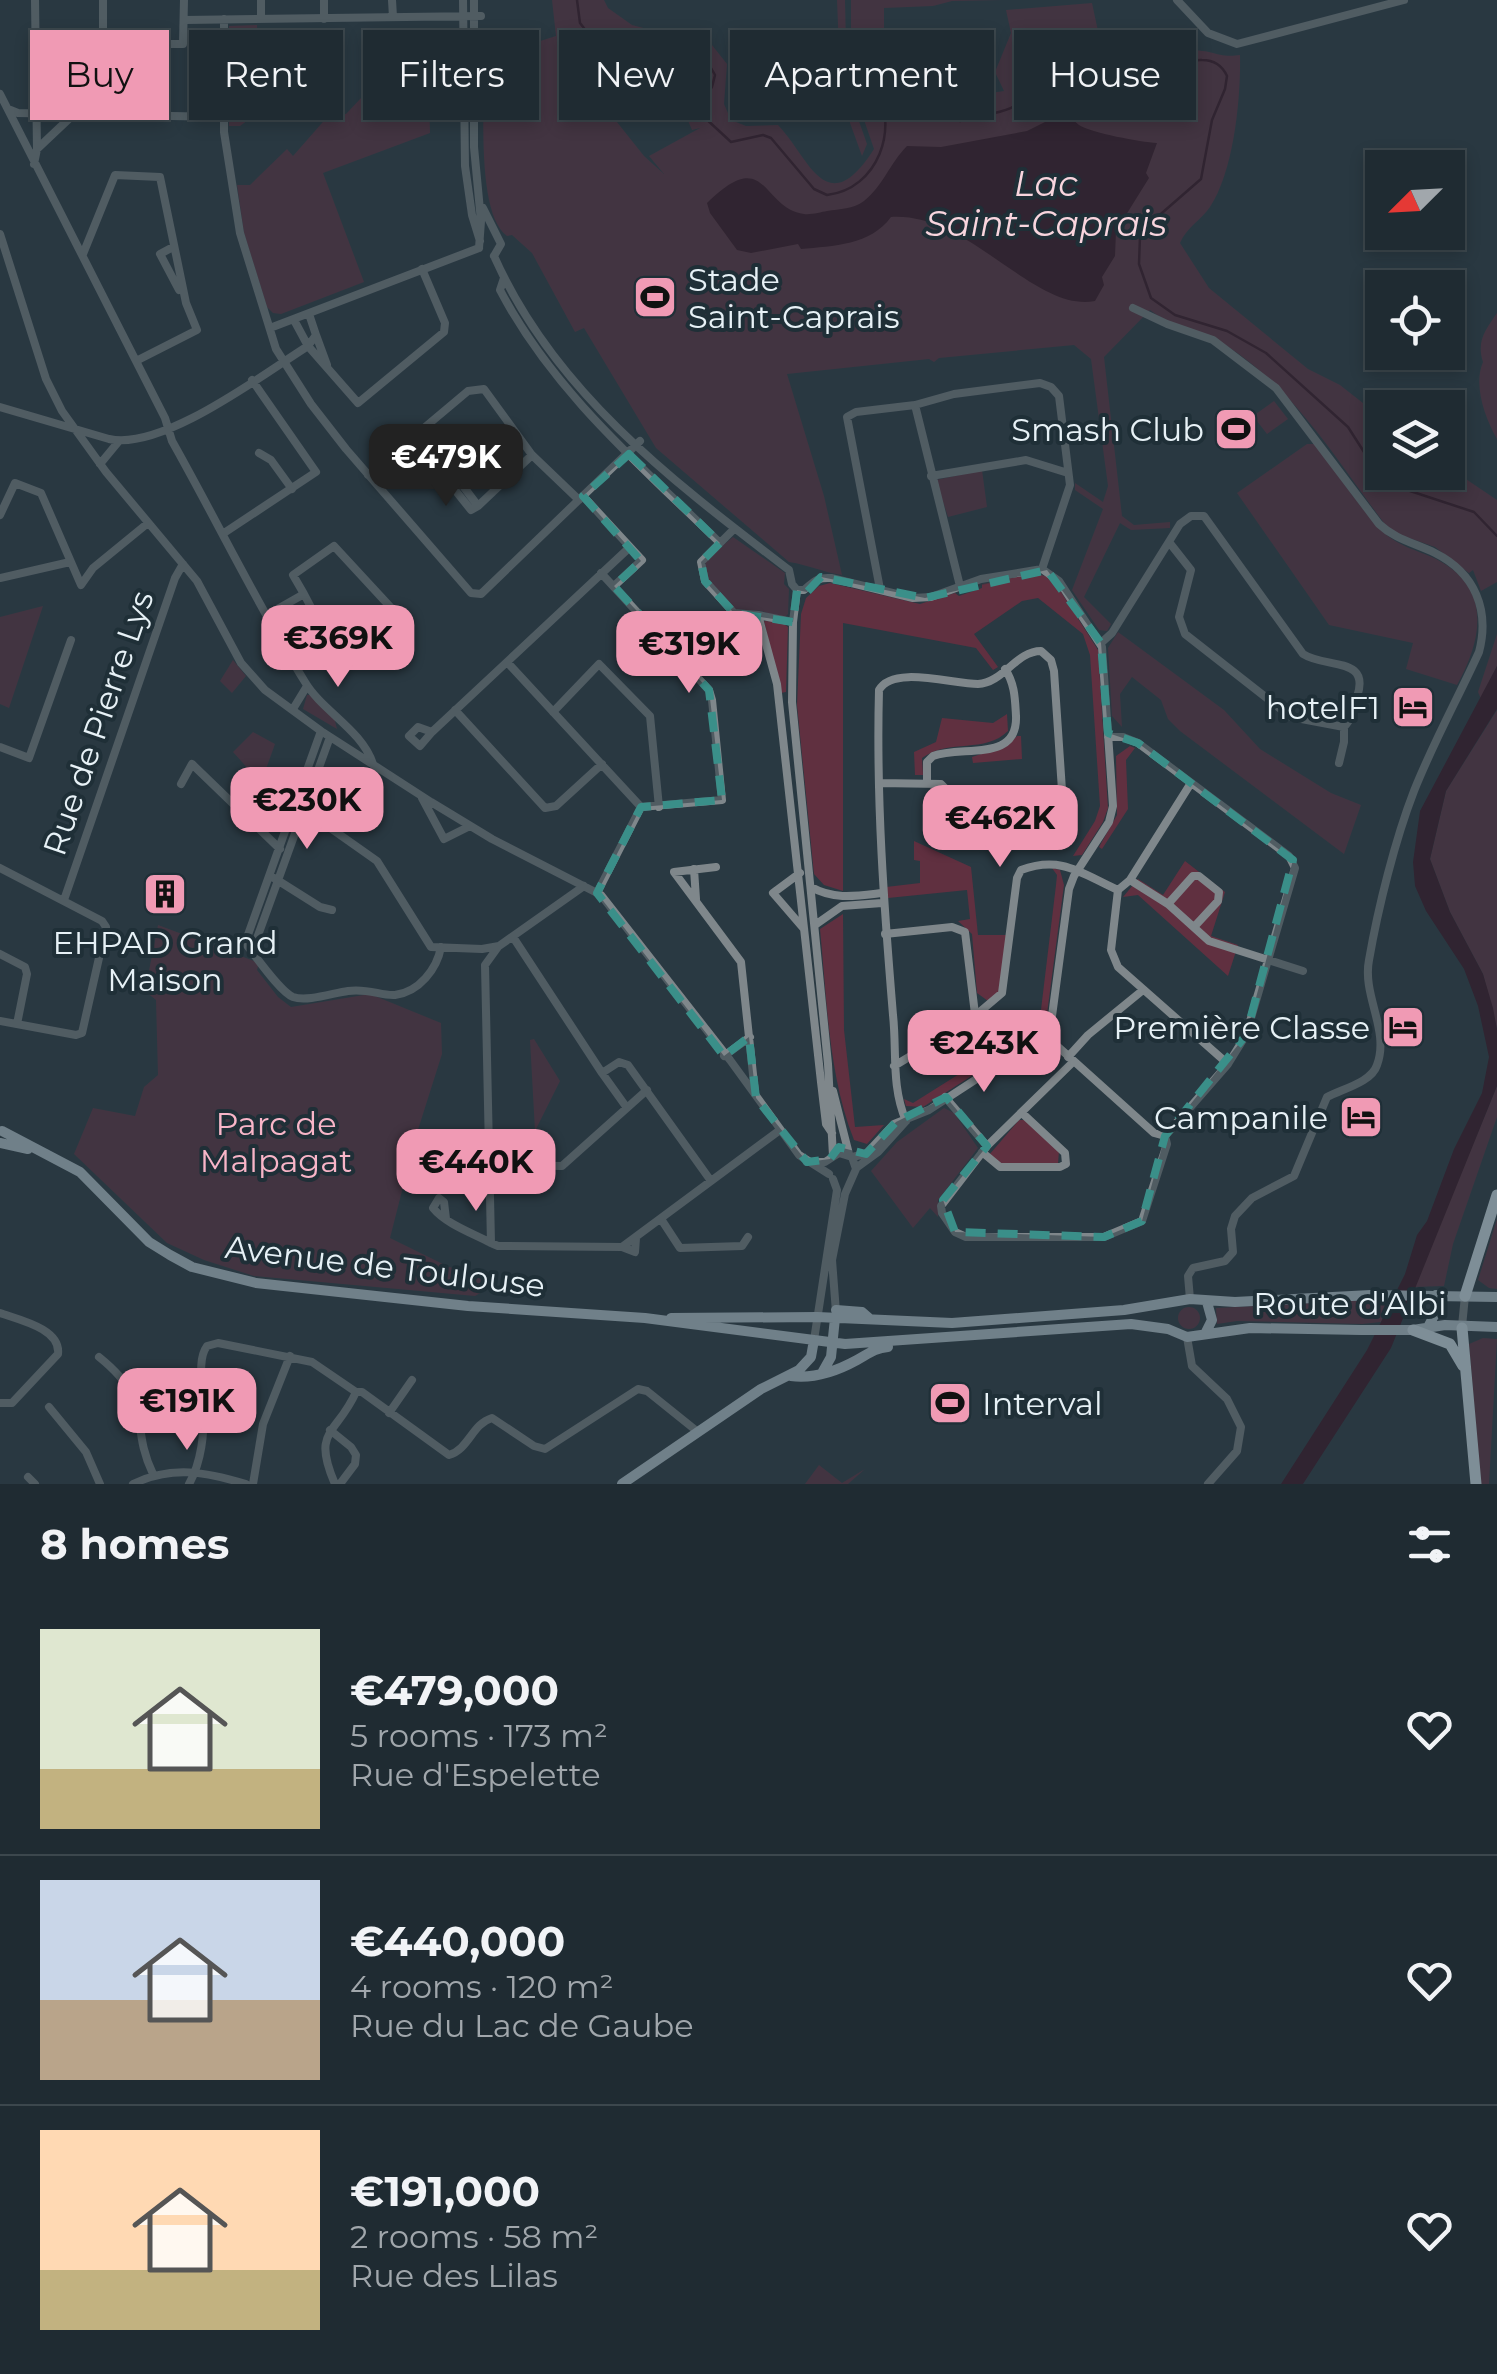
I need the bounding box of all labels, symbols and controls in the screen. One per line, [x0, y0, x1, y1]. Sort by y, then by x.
chip: Buy [30, 30, 169, 120]
chip: Rent [189, 30, 343, 120]
chip: Filters [363, 30, 539, 120]
chip: New [559, 30, 710, 120]
chip: Apartment [730, 30, 994, 120]
chip: House [1014, 30, 1196, 120]
north arrow [1365, 150, 1465, 250]
map controls [1365, 150, 1465, 490]
water label: Lac Saint-Caprais [925, 162, 1167, 245]
place label: Stade Saint-Caprais [688, 260, 900, 336]
button: locate [1365, 270, 1465, 370]
sports icon: Stade Saint-Caprais [632, 274, 678, 320]
button: layers [1365, 390, 1465, 490]
sports icon: Smash Club [1213, 406, 1259, 452]
place label: Smash Club [1011, 410, 1204, 449]
pin: €479K [376, 424, 516, 509]
text: €479K [391, 437, 501, 476]
street label: Rue de Pierre Lys [34, 586, 162, 860]
pin: €369K [268, 605, 408, 690]
pin: €319K [619, 611, 759, 696]
text: €369K [283, 618, 393, 657]
text: €319K [638, 624, 740, 663]
hotel icon: hotelF1 [1390, 684, 1436, 730]
place label: hotelF1 [1266, 688, 1380, 727]
pin: €230K [237, 767, 377, 852]
text: €230K [252, 780, 362, 819]
pin: €462K [930, 785, 1070, 870]
text: €462K [945, 798, 1055, 837]
building icon: EHPAD Grand Maison [142, 871, 188, 917]
place label: EHPAD Grand Maison [52, 923, 278, 999]
hotel icon: Première Classe [1380, 1004, 1426, 1050]
place label: Première Classe [1113, 1008, 1370, 1047]
pin: €243K [914, 1010, 1054, 1095]
text: €243K [930, 1023, 1038, 1062]
hotel icon: Campanile [1338, 1094, 1384, 1140]
place label: Campanile [1154, 1098, 1328, 1137]
park label: Parc de Malpagat [200, 1104, 352, 1180]
pin: €440K [406, 1129, 546, 1214]
text: €440K [418, 1142, 534, 1181]
street label: Avenue de Toulouse [223, 1227, 547, 1305]
street label: Route d'Albi [1253, 1284, 1447, 1323]
pin: €191K [117, 1368, 257, 1453]
sports icon: Interval [927, 1380, 973, 1426]
text: €191K [139, 1381, 235, 1420]
place label: Interval [982, 1384, 1103, 1423]
icon: filters [1402, 1517, 1457, 1572]
text: 8 homes [40, 1518, 229, 1570]
text: €479,000 [350, 1664, 559, 1716]
icon: home [120, 1669, 240, 1789]
icon: heart [1402, 1702, 1457, 1757]
text: 5 rooms · 173 m² [350, 1716, 608, 1755]
text: Rue d'Espelette [350, 1755, 601, 1794]
text: €440,000 [350, 1915, 565, 1967]
icon: home [120, 1920, 240, 2040]
icon: heart [1402, 1953, 1457, 2008]
text: 4 rooms · 120 m² [350, 1967, 613, 2006]
text: Rue du Lac de Gaube [350, 2006, 694, 2045]
text: €191,000 [350, 2165, 540, 2217]
icon: home [120, 2170, 240, 2290]
icon: heart [1402, 2203, 1457, 2258]
text: 2 rooms · 58 m² [350, 2217, 598, 2256]
text: Rue des Lilas [350, 2256, 558, 2295]

